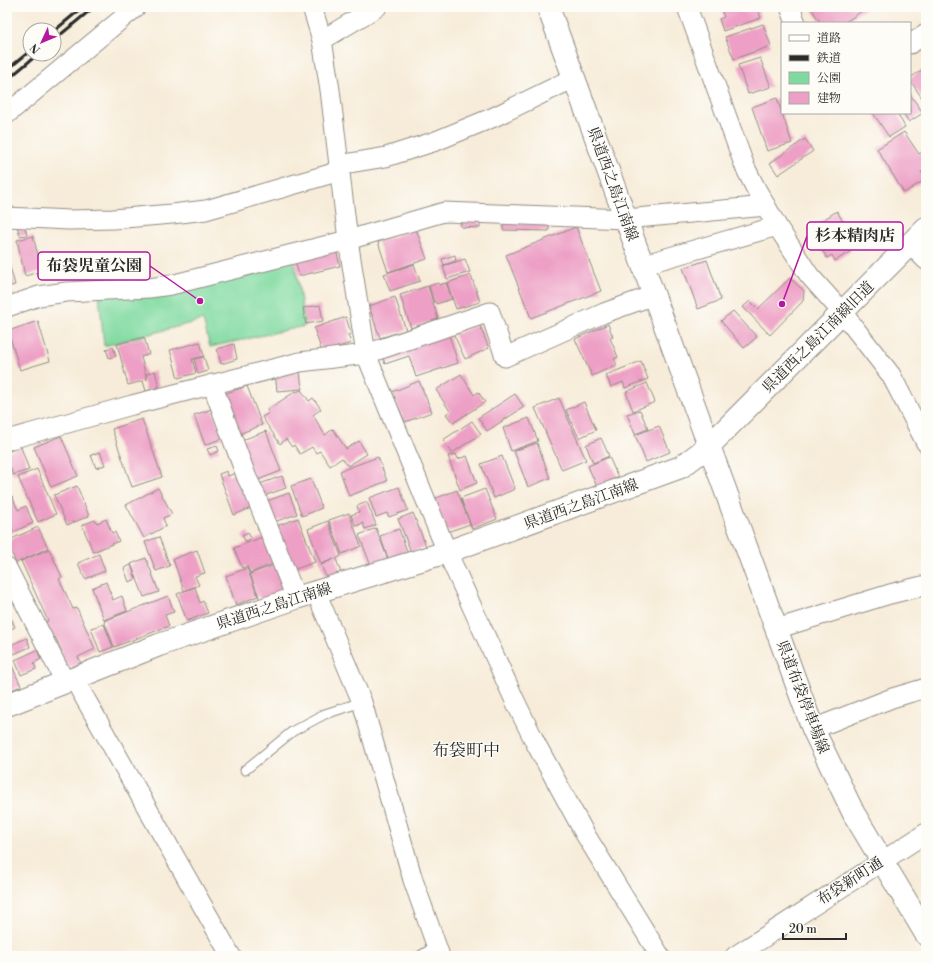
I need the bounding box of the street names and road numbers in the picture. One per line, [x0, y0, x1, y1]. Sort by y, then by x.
street label: 県道西之島江南線 [583, 125, 642, 244]
street label: 県道西之島江南線旧道 [759, 278, 878, 397]
street label: 県道西之島江南線 [522, 475, 641, 534]
street label: 県道西之島江南線 [214, 579, 334, 634]
street label: 県道布袋停車場線 [772, 638, 833, 757]
street label: 布袋新町通 [814, 853, 887, 910]

